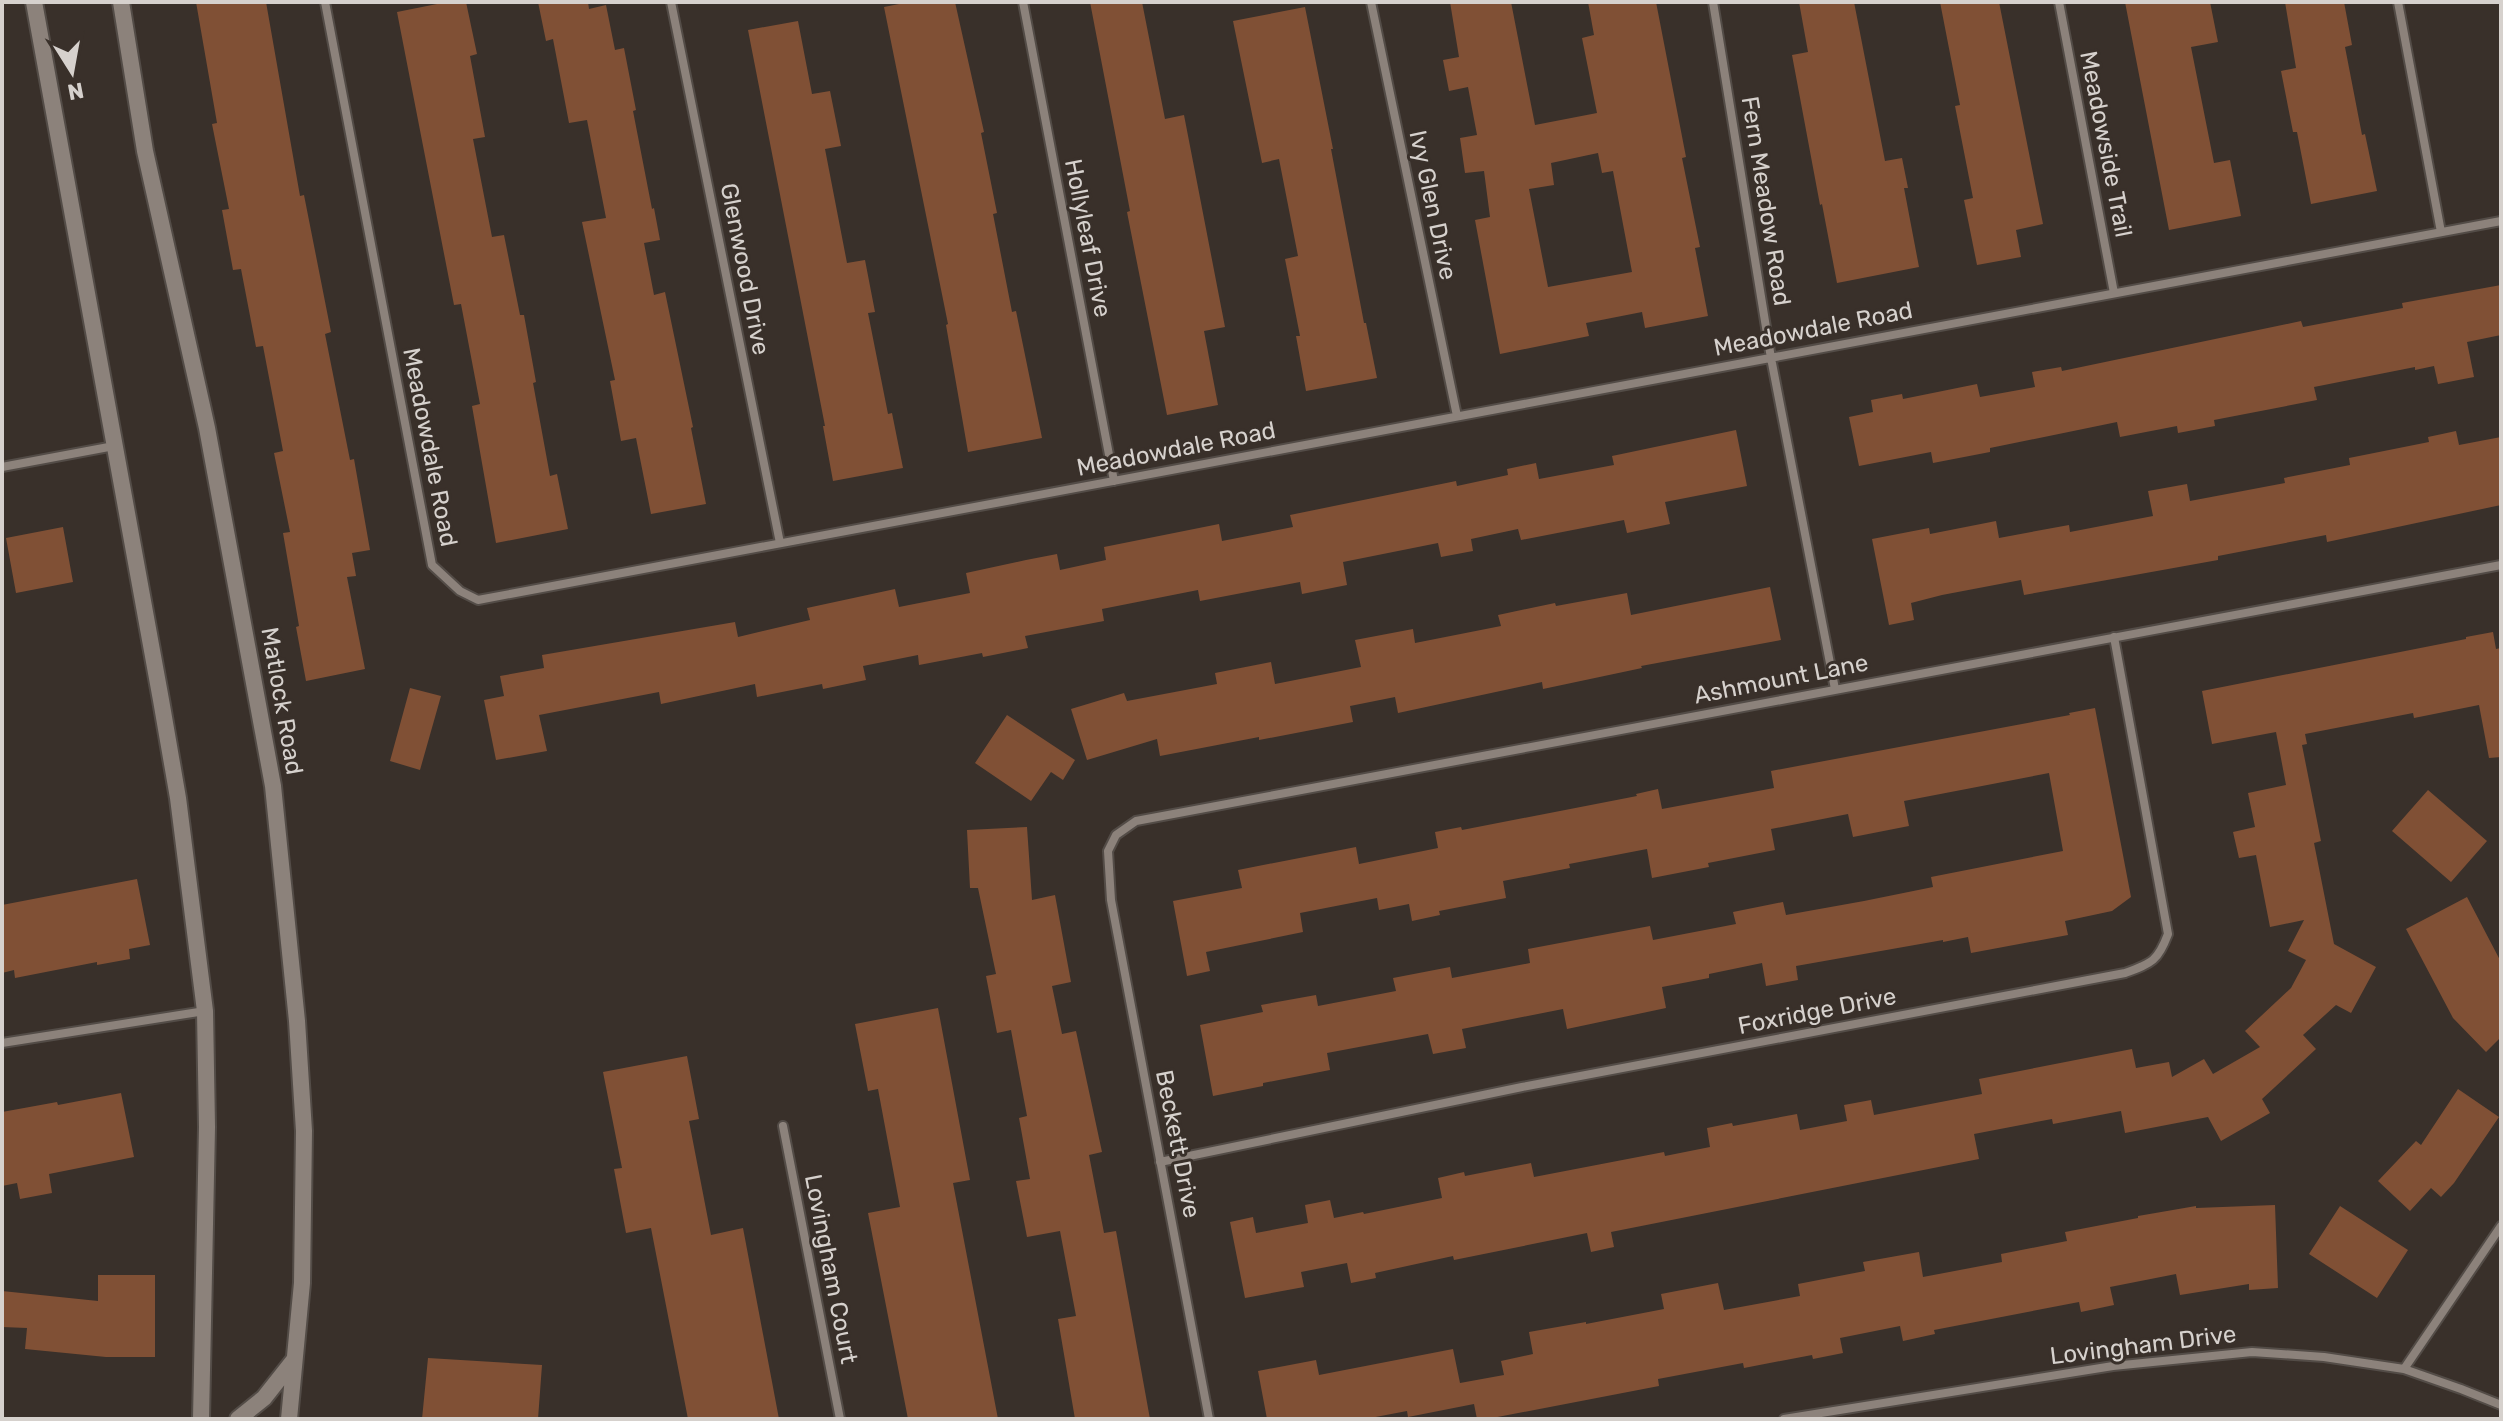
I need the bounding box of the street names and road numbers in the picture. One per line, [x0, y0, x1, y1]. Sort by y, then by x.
street label: Meadowside Trail [2074, 48, 2138, 240]
street label: Fern Meadow Road [1736, 94, 1796, 308]
street label: Ivy Glen Drive [1403, 128, 1463, 282]
street label: Hollyleaf Drive [1059, 157, 1117, 319]
street label: Glenwood Drive [715, 181, 775, 357]
street label: Meadowdale Road [1711, 296, 1915, 362]
street label: Meadowdale Road [397, 345, 463, 549]
street label: Meadowdale Road [1074, 416, 1278, 482]
street label: Matlock Road [255, 625, 309, 777]
street label: Ashmount Lane [1692, 648, 1870, 710]
street label: Foxridge Drive [1735, 982, 1899, 1040]
street label: Beckett Drive [1150, 1068, 1206, 1220]
street label: Lovingham Court [799, 1172, 863, 1366]
street label: Lovingham Drive [2048, 1320, 2238, 1370]

